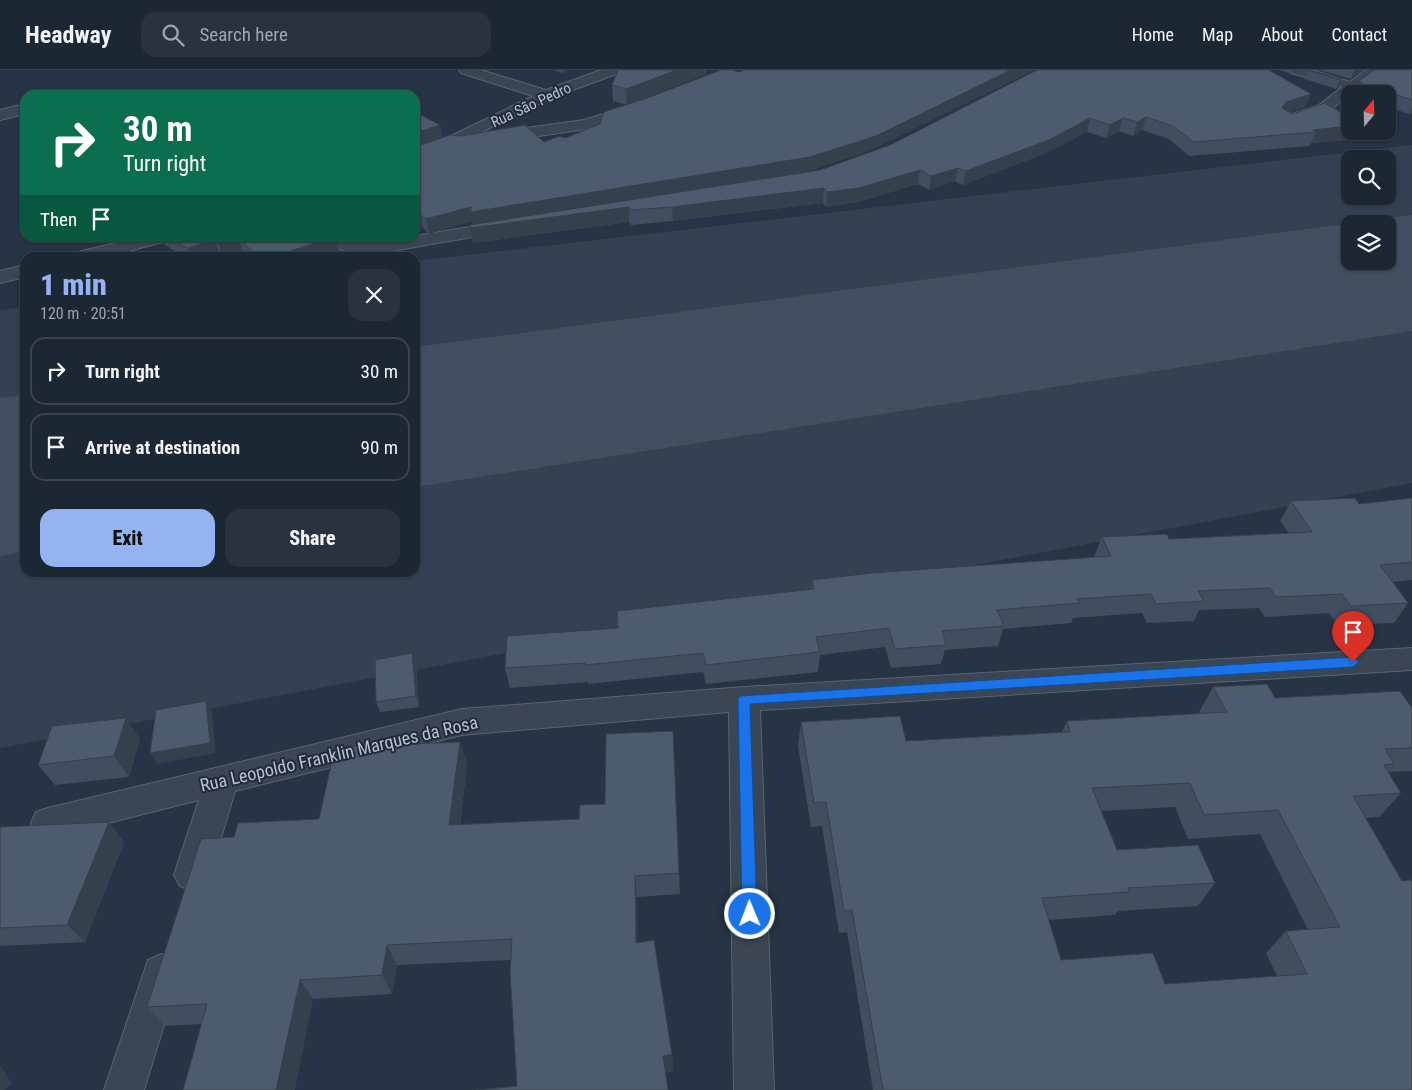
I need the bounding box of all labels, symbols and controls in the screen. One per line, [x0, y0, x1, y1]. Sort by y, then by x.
search box [141, 12, 491, 57]
text: Headway [25, 21, 111, 49]
icon: search [159, 21, 187, 49]
text: Search here [199, 23, 288, 46]
text: Home [1132, 24, 1174, 45]
text: Map [1202, 24, 1233, 45]
text: About [1261, 24, 1303, 45]
text: Contact [1331, 24, 1387, 45]
street label: Rua São Pedro [488, 79, 574, 131]
north arrow [1341, 85, 1396, 140]
map controls [1341, 85, 1396, 270]
text: 30 m [123, 109, 192, 150]
icon: right [40, 110, 105, 175]
button: search [1341, 150, 1396, 205]
text: Turn right [123, 151, 206, 176]
icon: arrive [87, 205, 115, 233]
text: Then [40, 208, 77, 231]
button: layers [1341, 215, 1396, 270]
text: 1 min [40, 267, 107, 302]
button: close [348, 269, 400, 321]
text: 120 m · 20:51 [40, 304, 126, 323]
icon: right [42, 357, 70, 385]
text: Turn right [85, 360, 160, 383]
text: 30 m [361, 360, 398, 383]
icon: arrive [42, 433, 70, 461]
text: Arrive at destination [85, 436, 240, 459]
text: 90 m [361, 436, 398, 459]
button: Exit [40, 509, 215, 567]
button: Share [225, 509, 400, 567]
pin [1332, 611, 1374, 662]
icon: arrive [1339, 618, 1367, 646]
street label: Rua Leopoldo Franklin Marques da Rosa [198, 711, 480, 796]
position arrow [723, 887, 775, 939]

